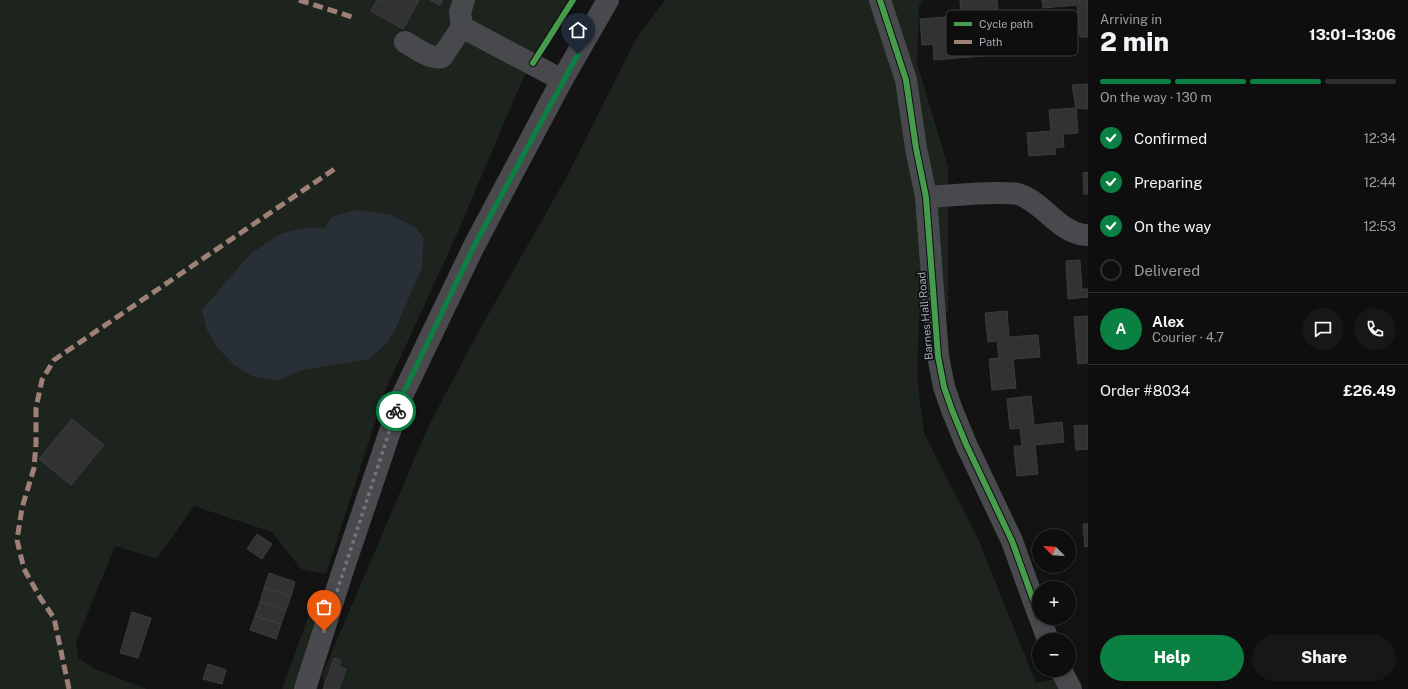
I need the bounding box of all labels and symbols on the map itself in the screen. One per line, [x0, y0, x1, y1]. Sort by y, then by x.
legend [946, 10, 1078, 56]
pin [561, 13, 595, 54]
text: Cycle path [979, 18, 1033, 30]
text: Path [979, 36, 1002, 48]
street label: Barnes Hall Road [915, 272, 935, 360]
courier [376, 391, 416, 431]
north arrow [1032, 529, 1076, 573]
pin [307, 590, 341, 631]

